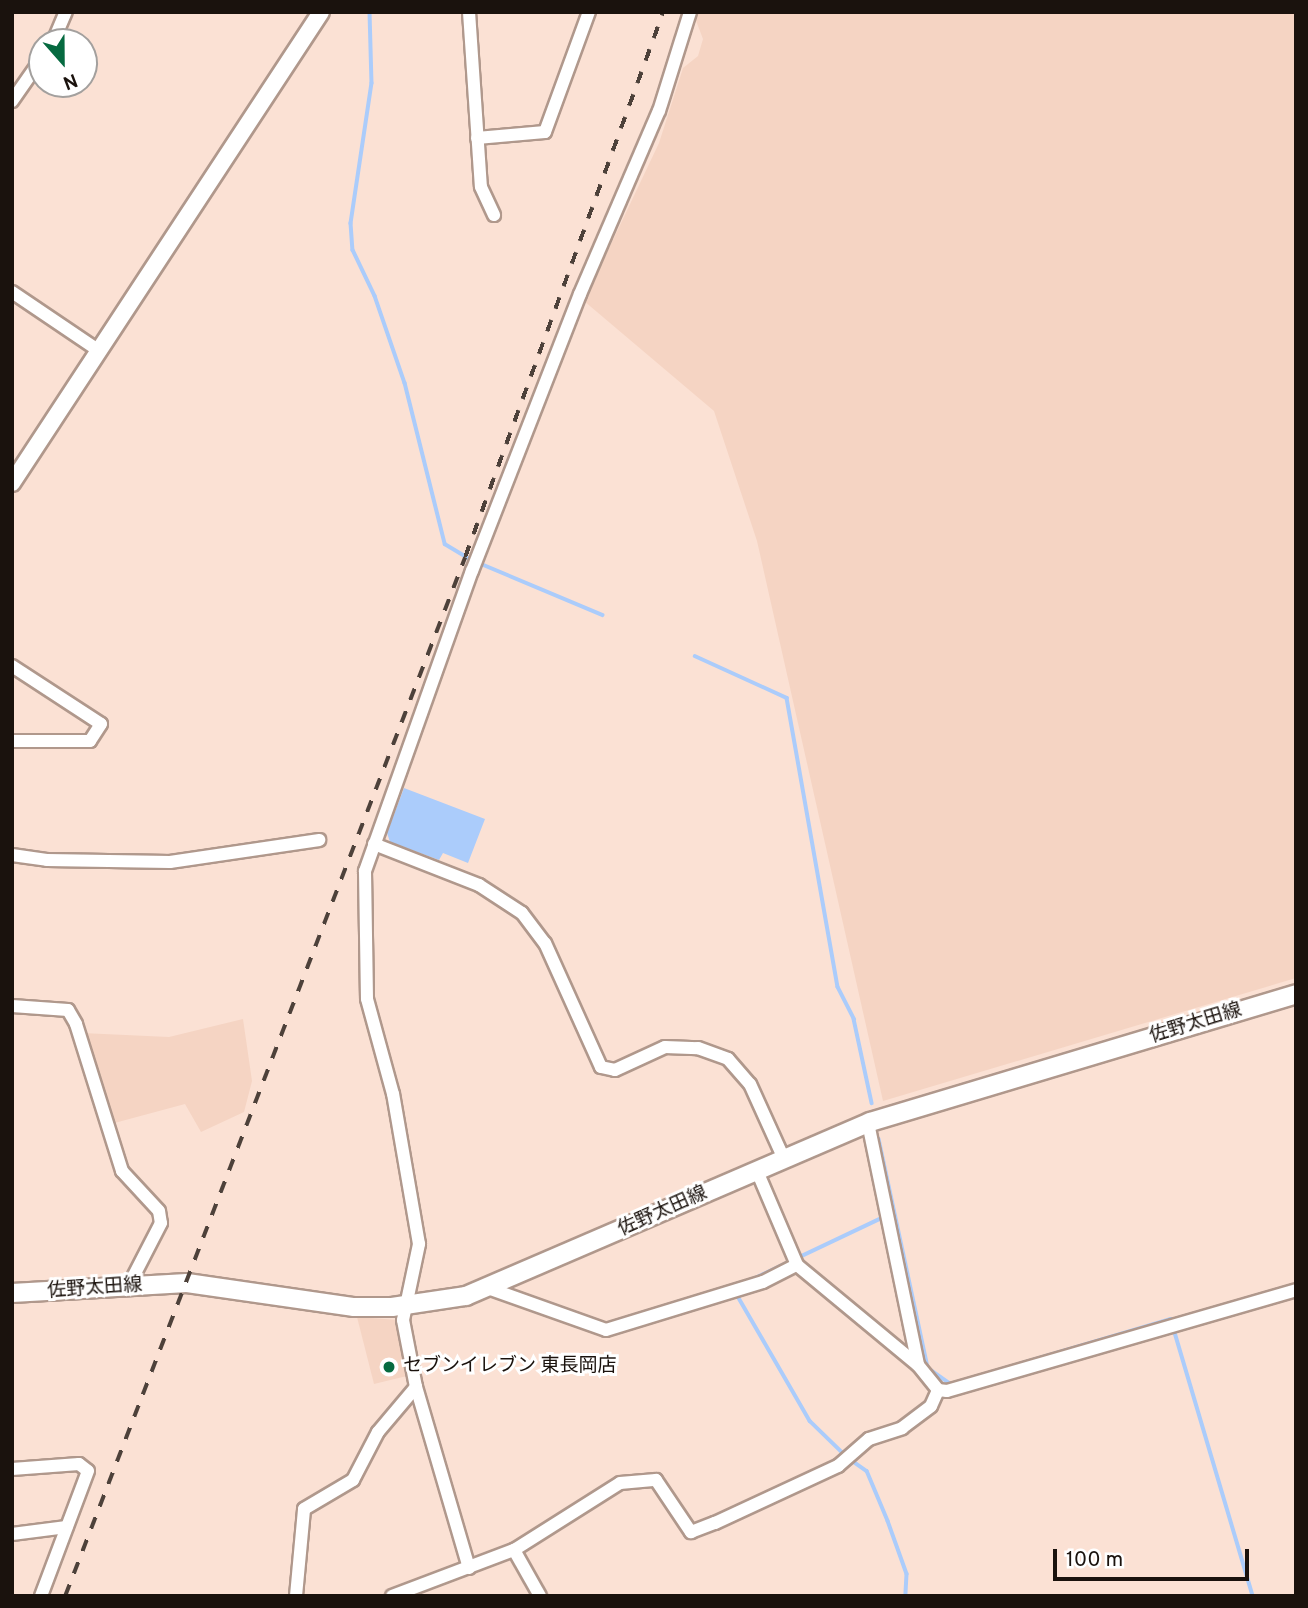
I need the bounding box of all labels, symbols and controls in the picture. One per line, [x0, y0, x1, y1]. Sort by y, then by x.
north arrow [28, 28, 98, 98]
text: N [59, 67, 80, 94]
street label: 佐野太田線 [1147, 999, 1245, 1049]
street label: 佐野太田線 [615, 1182, 711, 1242]
street label: 佐野太田線 [47, 1274, 143, 1304]
place label: セブンイレブン 東長岡店 [403, 1356, 616, 1378]
marker: セブンイレブン 東長岡店 [381, 1359, 397, 1375]
scale bar [1056, 1534, 1252, 1578]
text: 100 m [1066, 1547, 1123, 1574]

